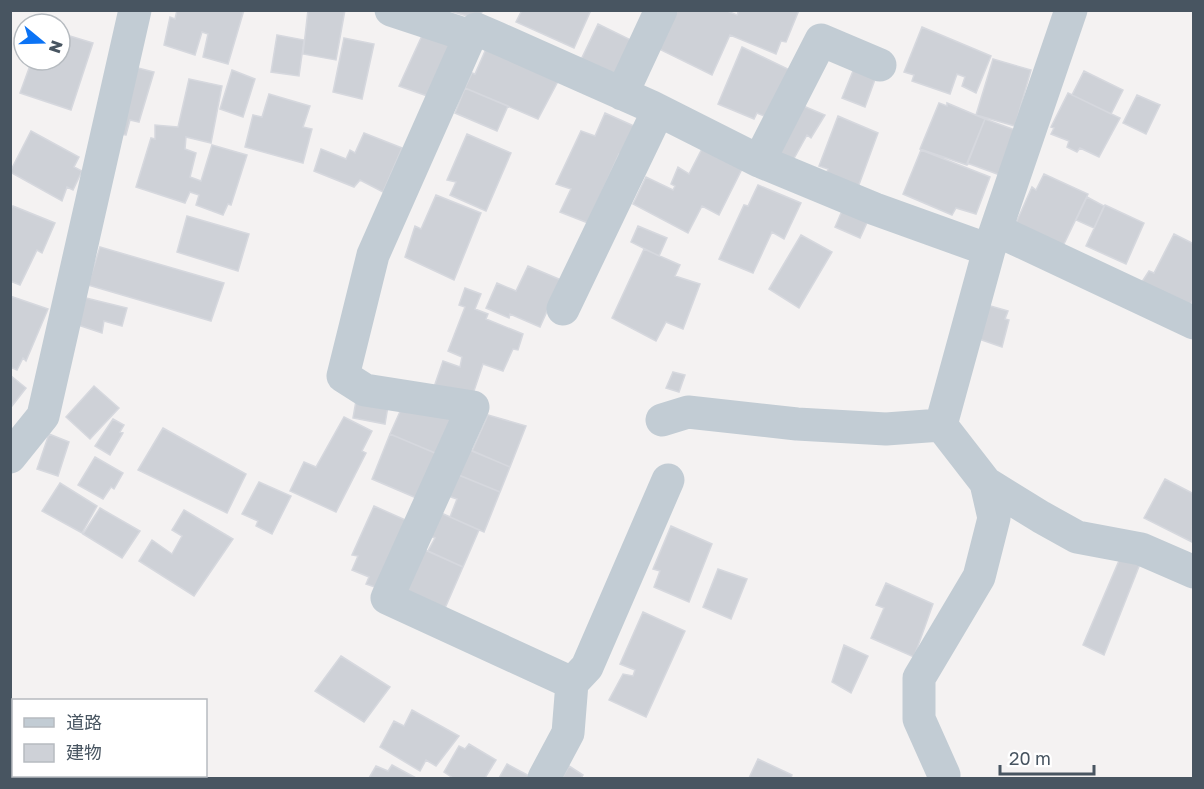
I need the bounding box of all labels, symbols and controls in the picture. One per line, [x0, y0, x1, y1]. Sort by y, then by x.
north arrow [12, 12, 72, 72]
text: N [45, 38, 68, 56]
legend [12, 699, 207, 777]
text: 道路 [66, 711, 102, 733]
scale bar [1000, 738, 1094, 776]
text: 建物 [66, 741, 102, 763]
text: 20 m [1009, 747, 1051, 769]

